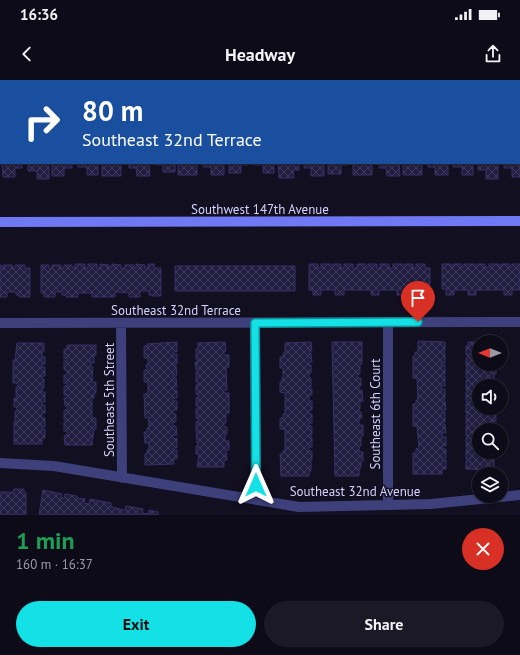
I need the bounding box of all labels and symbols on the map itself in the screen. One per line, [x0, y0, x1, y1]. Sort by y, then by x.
street label: Southwest 147th Avenue [191, 201, 329, 218]
pin [401, 281, 435, 322]
street label: Southeast 32nd Terrace [111, 302, 241, 319]
north arrow [472, 335, 508, 371]
street label: Southeast 5th Street [101, 342, 118, 457]
street label: Southeast 6th Court [367, 358, 384, 470]
position arrow [235, 464, 277, 506]
street label: Southeast 32nd Avenue [290, 483, 420, 500]

